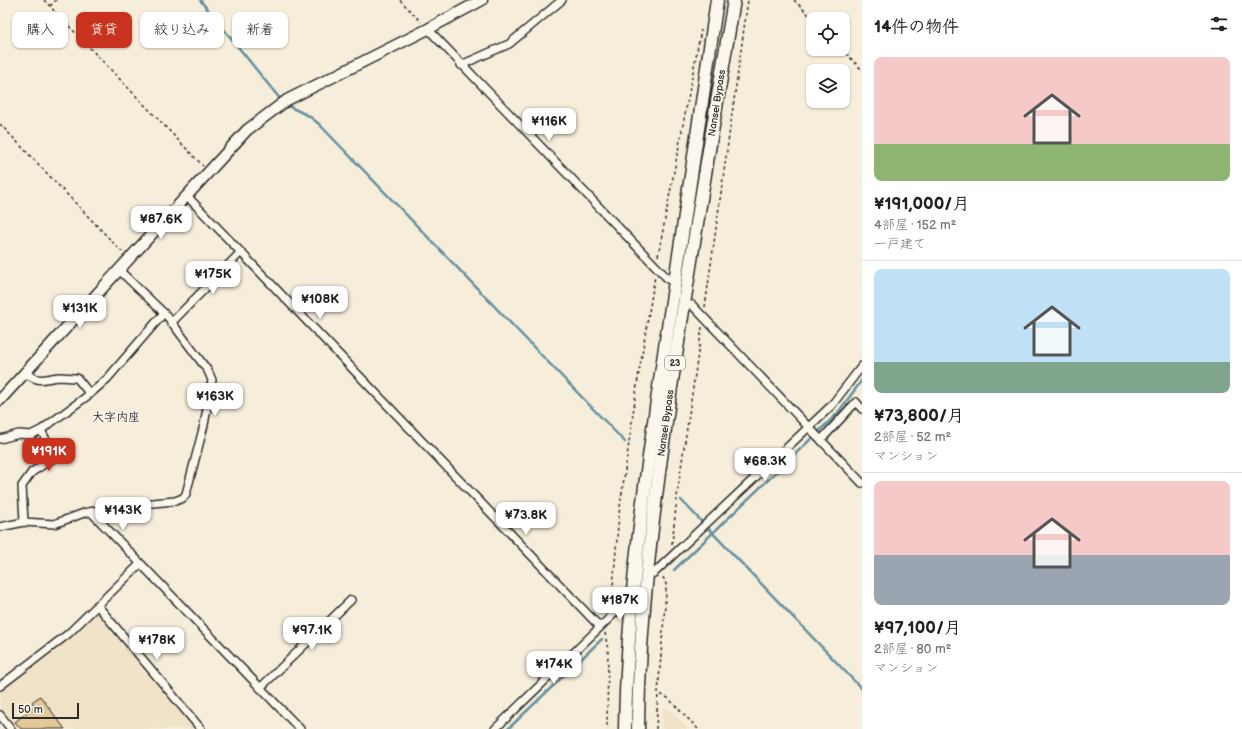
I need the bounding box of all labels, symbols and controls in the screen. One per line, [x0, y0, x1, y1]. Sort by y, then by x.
chip: 購入 [12, 12, 68, 48]
chip: 賃貸 [76, 12, 132, 48]
chip: 絞り込み [140, 12, 224, 48]
chip: 新着 [232, 12, 288, 48]
map controls [806, 12, 850, 108]
button: locate [806, 12, 850, 56]
icon: filters [1208, 13, 1230, 35]
text: 14件の物件 [874, 17, 959, 37]
button: layers [806, 64, 850, 108]
street label: Nansei Bypass [706, 69, 728, 137]
icon: home [1016, 83, 1088, 155]
pin: ¥116K [521, 108, 577, 142]
text: ¥116K [531, 113, 567, 129]
text: ¥191,000/月 [874, 194, 969, 214]
pin: ¥87.6K [128, 206, 194, 240]
text: ¥87.6K [140, 211, 182, 227]
text: 4部屋 · 152 m² [874, 217, 956, 233]
text: 一戸建て [874, 236, 926, 252]
pin: ¥175K [185, 261, 241, 295]
text: ¥175K [195, 266, 232, 282]
pin: ¥108K [292, 286, 348, 320]
text: ¥108K [301, 291, 339, 307]
pin: ¥131K [52, 295, 108, 329]
icon: home [1016, 295, 1088, 367]
text: ¥131K [62, 300, 98, 316]
road number: 23 [665, 356, 685, 370]
pin: ¥163K [187, 383, 243, 417]
text: ¥163K [196, 388, 234, 404]
street label: Nansei Bypass [655, 389, 677, 457]
text: ¥73,800/月 [874, 406, 964, 426]
district label: 大字内座 [92, 410, 140, 425]
text: 2部屋 · 52 m² [874, 429, 951, 445]
pin: ¥191K [21, 438, 77, 472]
text: ¥191K [31, 443, 67, 459]
pin: ¥68.3K [732, 448, 798, 482]
text: マンション [874, 448, 938, 464]
text: ¥68.3K [744, 453, 786, 469]
pin: ¥143K [95, 497, 151, 531]
text: ¥143K [104, 502, 142, 518]
pin: ¥73.8K [493, 502, 559, 536]
text: ¥73.8K [505, 507, 547, 523]
icon: home [1016, 507, 1088, 579]
pin: ¥187K [592, 587, 648, 621]
text: ¥187K [601, 592, 639, 608]
pin: ¥97.1K [279, 617, 345, 651]
text: ¥97,100/月 [874, 618, 961, 638]
text: ¥97.1K [292, 622, 332, 638]
pin: ¥178K [129, 627, 185, 661]
text: ¥178K [138, 632, 176, 648]
text: 2部屋 · 80 m² [874, 641, 951, 657]
pin: ¥174K [526, 651, 582, 685]
text: ¥174K [535, 656, 573, 672]
text: マンション [874, 660, 938, 676]
scale bar [12, 701, 79, 720]
text: 50 m [18, 703, 43, 716]

